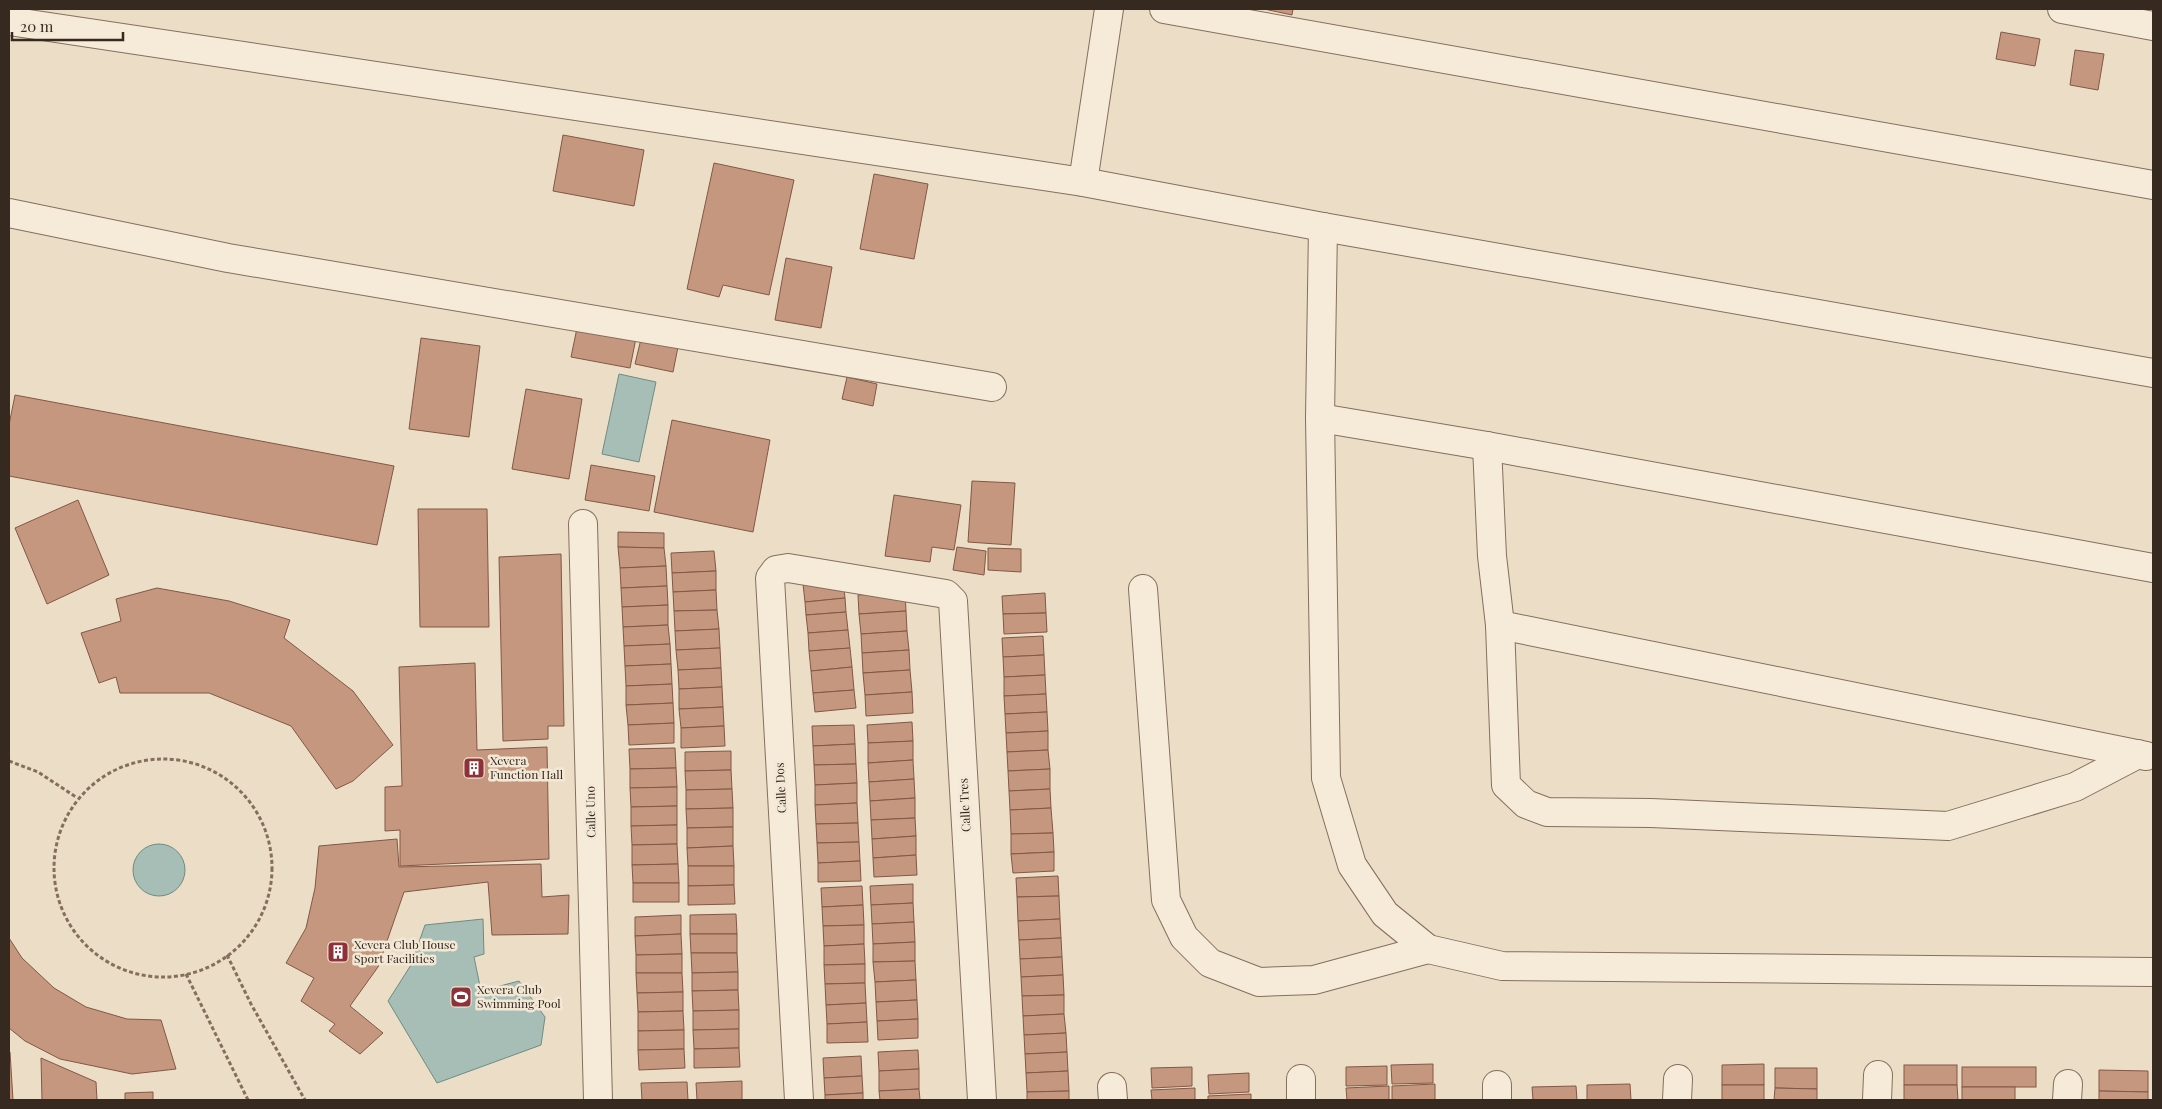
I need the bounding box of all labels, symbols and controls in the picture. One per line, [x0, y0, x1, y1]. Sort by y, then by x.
scale bar [12, 10, 124, 42]
text: 20 m [20, 16, 54, 36]
place label: Xevera Function Hall [490, 752, 564, 782]
building icon: Xevera Function Hall [462, 756, 486, 780]
street label: Calle Dos [771, 762, 789, 814]
street label: Calle Tres [955, 778, 973, 832]
street label: Calle Uno [582, 786, 598, 838]
place label: Xevera Club House Sport Facilities [354, 936, 456, 966]
building icon: Xevera Club House Sport Facilities [326, 940, 350, 964]
place label: Xevera Club Swimming Pool [477, 981, 561, 1011]
sports icon: Xevera Club Swimming Pool [449, 985, 473, 1009]

